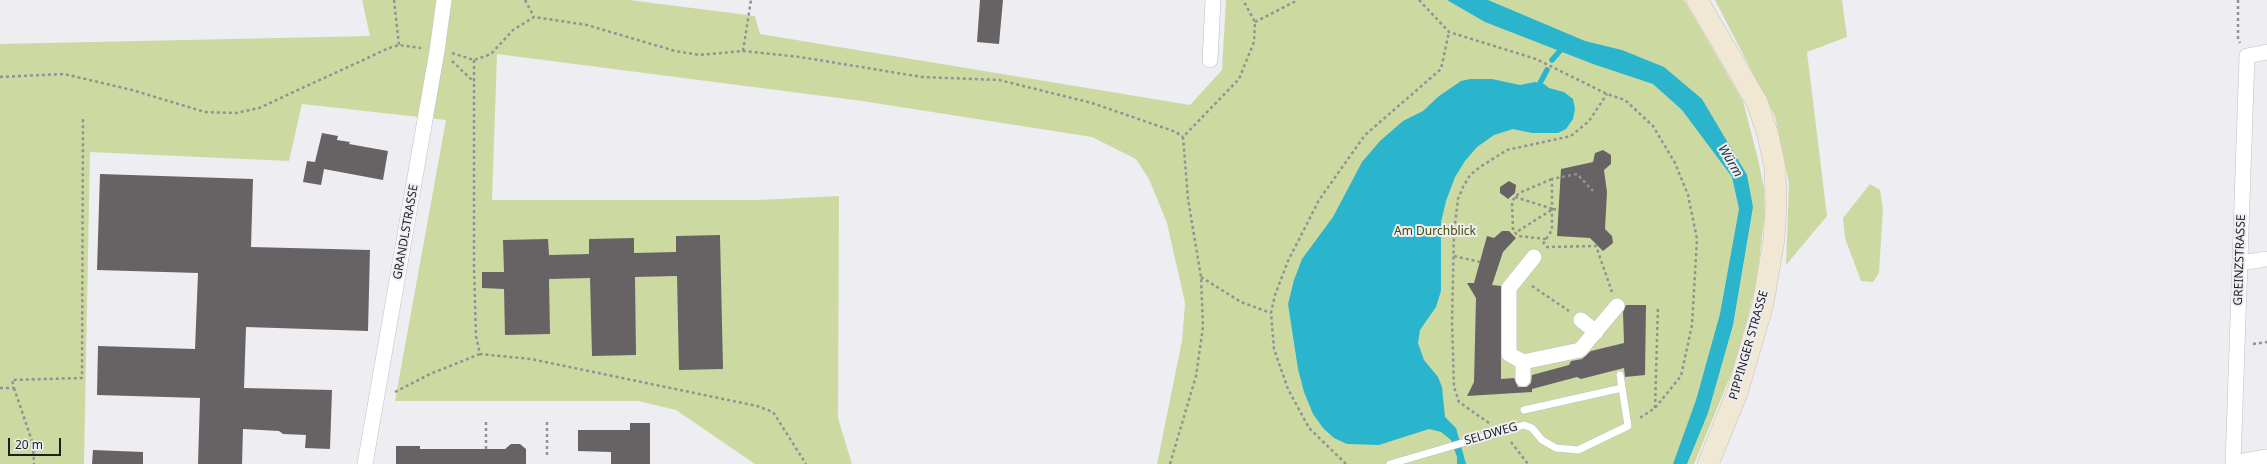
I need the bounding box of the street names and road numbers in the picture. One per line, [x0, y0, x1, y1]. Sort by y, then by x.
street label: GRANDLSTRASSE [391, 183, 421, 281]
street label: GREINZSTRASSE [2231, 214, 2249, 306]
street label: PIPPINGER STRASSE [1726, 289, 1772, 401]
street label: SELDWEG [1463, 420, 1519, 448]

